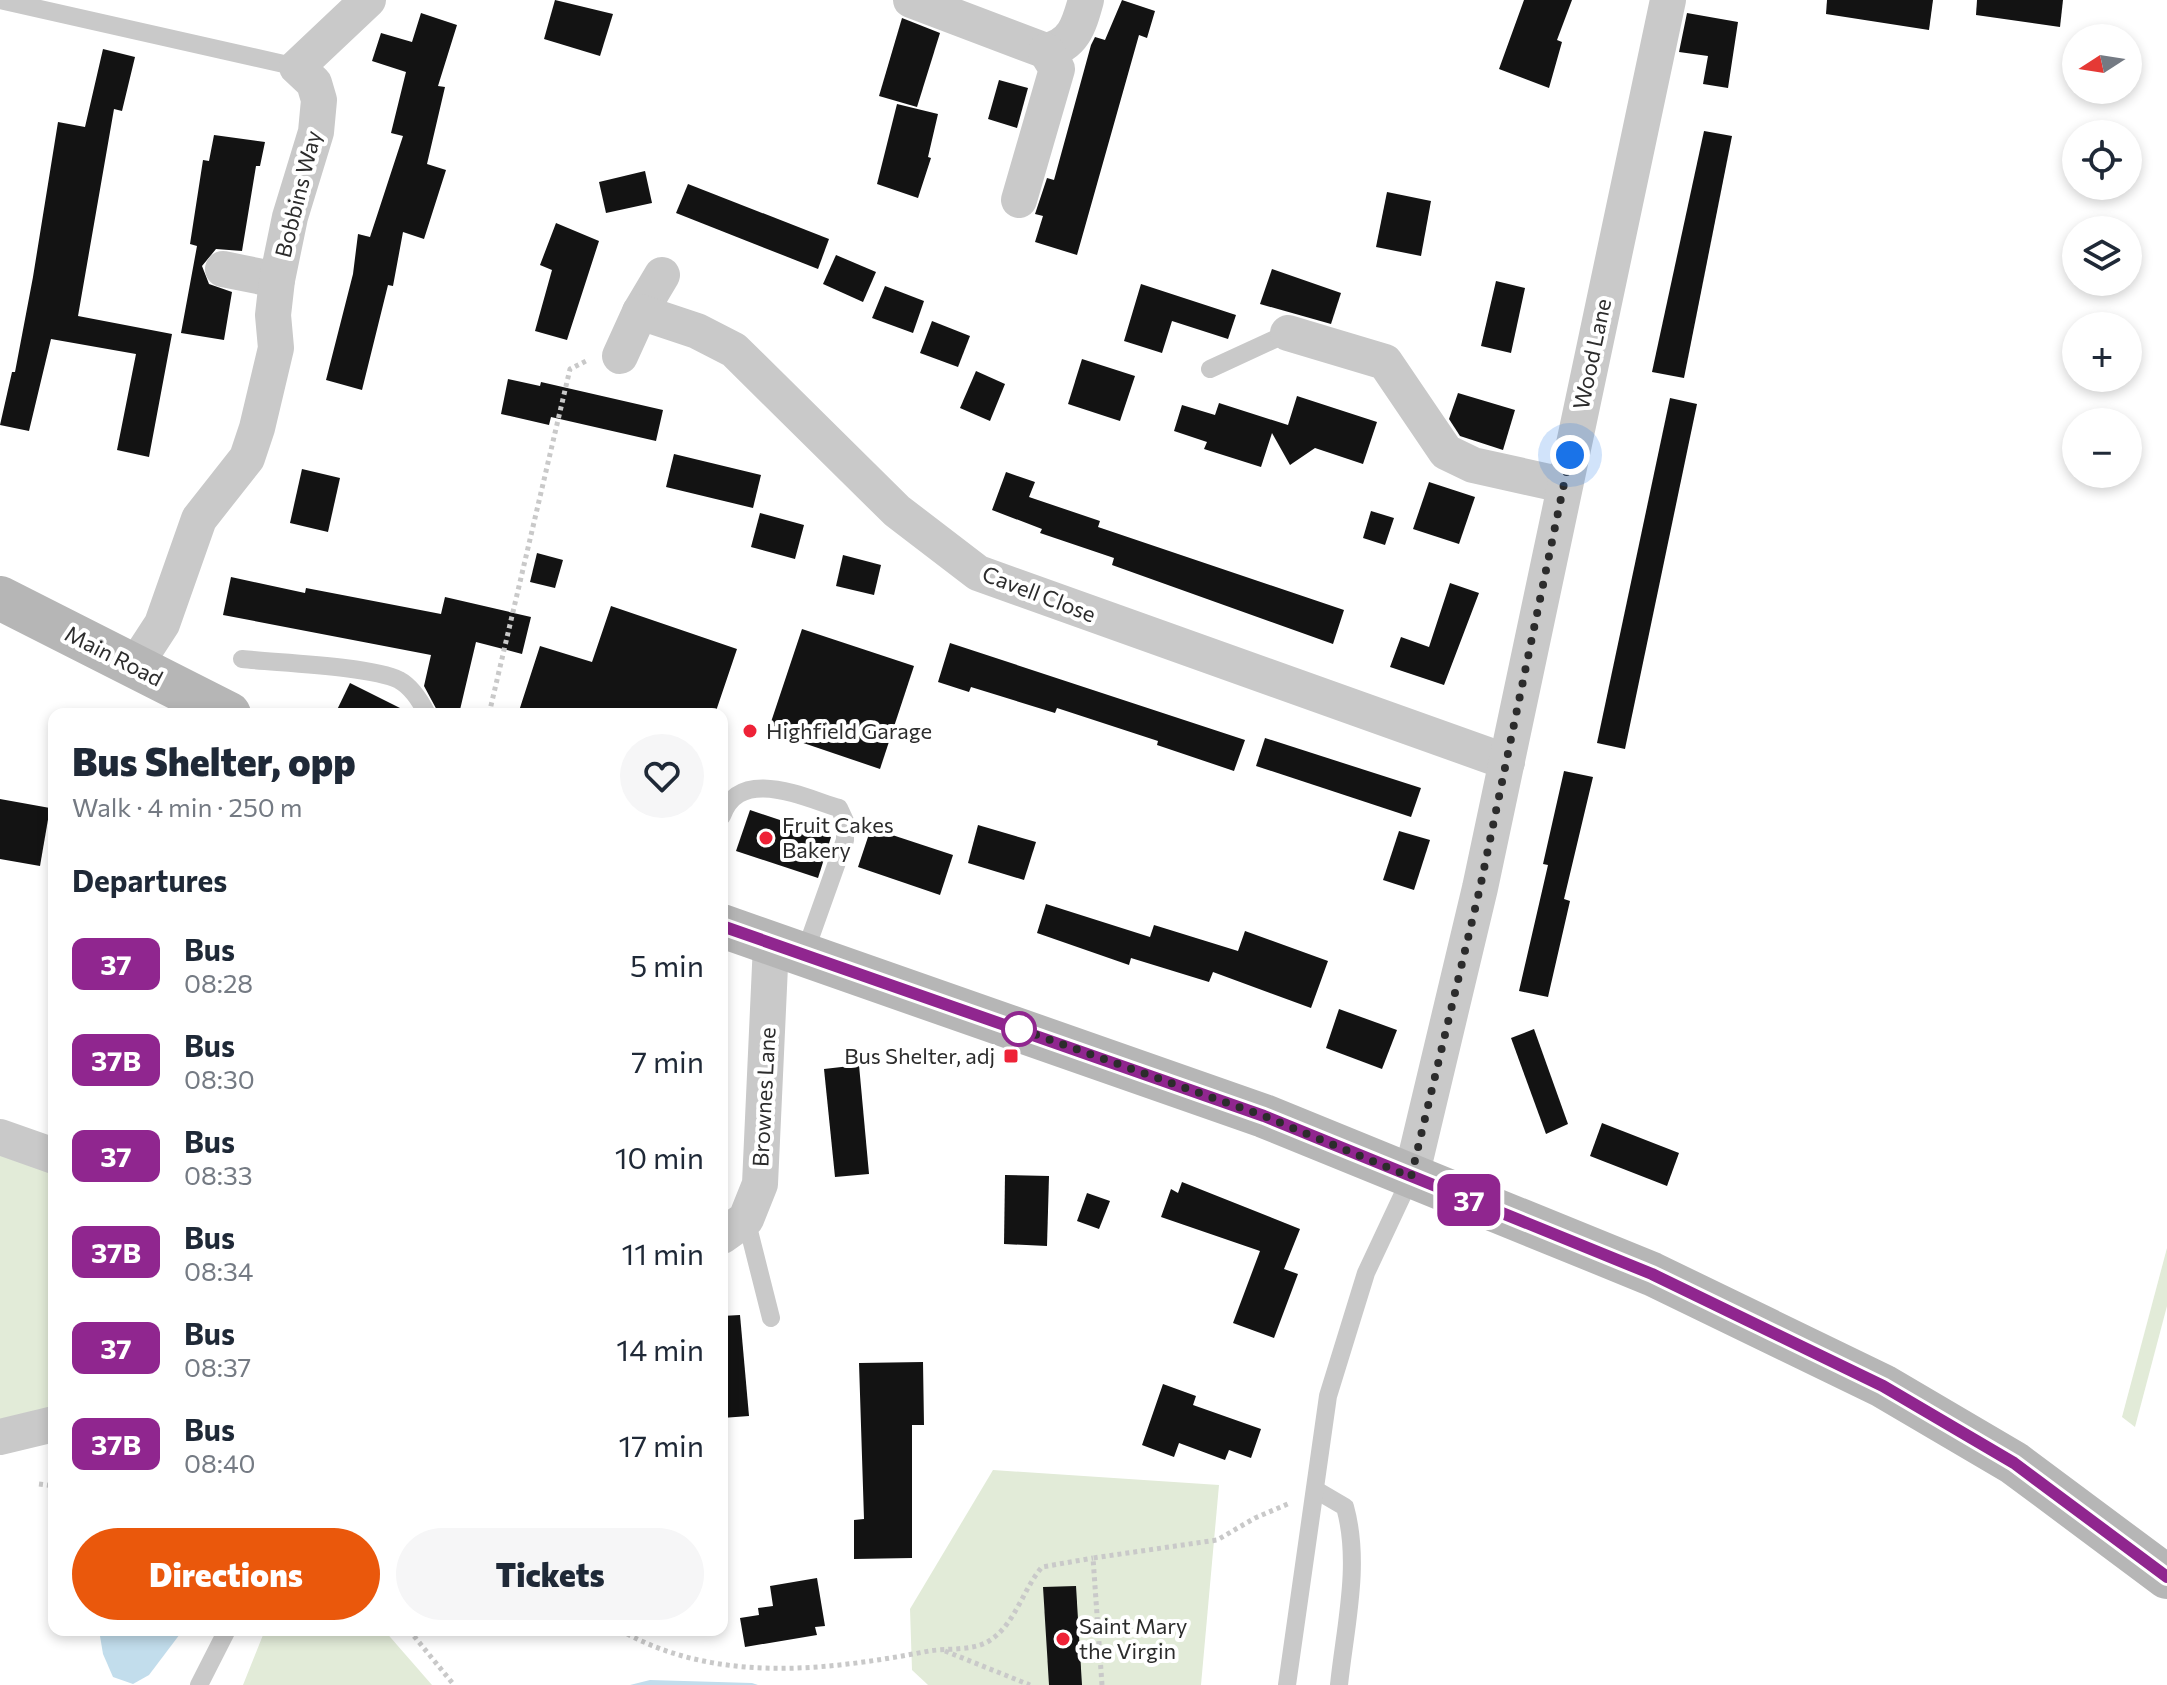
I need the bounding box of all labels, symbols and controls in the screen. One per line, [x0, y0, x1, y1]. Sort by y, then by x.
north arrow [2062, 24, 2142, 104]
map controls [2062, 24, 2142, 488]
button: locate [2062, 120, 2142, 200]
street label: Bobbins Way [269, 128, 326, 260]
button: layers [2062, 216, 2142, 296]
street label: Wood Lane [1567, 296, 1616, 412]
button: + [2062, 312, 2142, 392]
button: − [2062, 408, 2142, 488]
your location [1550, 435, 1590, 475]
street label: Cavell Close [979, 560, 1100, 628]
street label: Main Road [61, 619, 168, 692]
place label: Highfield Garage [766, 717, 932, 744]
marker: Highfield Garage [741, 722, 759, 740]
button: heart [620, 734, 704, 818]
text: Bus Shelter, opp [72, 737, 356, 784]
text: Walk · 4 min · 250 m [72, 791, 302, 822]
place label: Fruit Cakes Bakery [782, 811, 894, 863]
marker: Fruit Cakes Bakery [757, 829, 775, 847]
text: Departures [72, 861, 227, 898]
text: Bus [184, 930, 235, 967]
text: 5 min [630, 946, 704, 983]
text: 37 [100, 947, 132, 981]
text: 08:28 [184, 967, 253, 998]
unlabelled marker [1002, 1012, 1036, 1046]
text: Bus [184, 1026, 235, 1063]
street label: Brownes Lane [746, 1026, 781, 1167]
text: 7 min [631, 1042, 704, 1079]
place label: Bus Shelter, adj [844, 1042, 995, 1069]
text: 37B [91, 1043, 141, 1077]
marker: Bus Shelter, adj [1002, 1047, 1020, 1065]
text: 08:30 [184, 1063, 255, 1094]
text: Bus [184, 1122, 235, 1159]
text: 10 min [615, 1138, 704, 1175]
text: 37 [100, 1139, 132, 1173]
text: 08:33 [184, 1159, 252, 1190]
line badge: 37 [1433, 1174, 1505, 1226]
text: 37 [1453, 1183, 1485, 1217]
text: Bus [184, 1218, 235, 1255]
text: 11 min [622, 1234, 704, 1271]
text: 37B [91, 1235, 141, 1269]
text: 08:34 [184, 1255, 253, 1286]
text: Bus [184, 1314, 235, 1351]
text: 14 min [616, 1330, 704, 1367]
text: 37 [100, 1331, 132, 1365]
text: 08:37 [184, 1351, 251, 1382]
text: Bus [184, 1410, 235, 1447]
text: 17 min [619, 1426, 704, 1463]
text: 37B [91, 1427, 141, 1461]
text: 08:40 [184, 1447, 255, 1478]
button: Directions [72, 1528, 380, 1620]
button: Tickets [396, 1528, 704, 1620]
place label: Saint Mary the Virgin [1079, 1612, 1187, 1664]
marker: Saint Mary the Virgin [1054, 1630, 1072, 1648]

